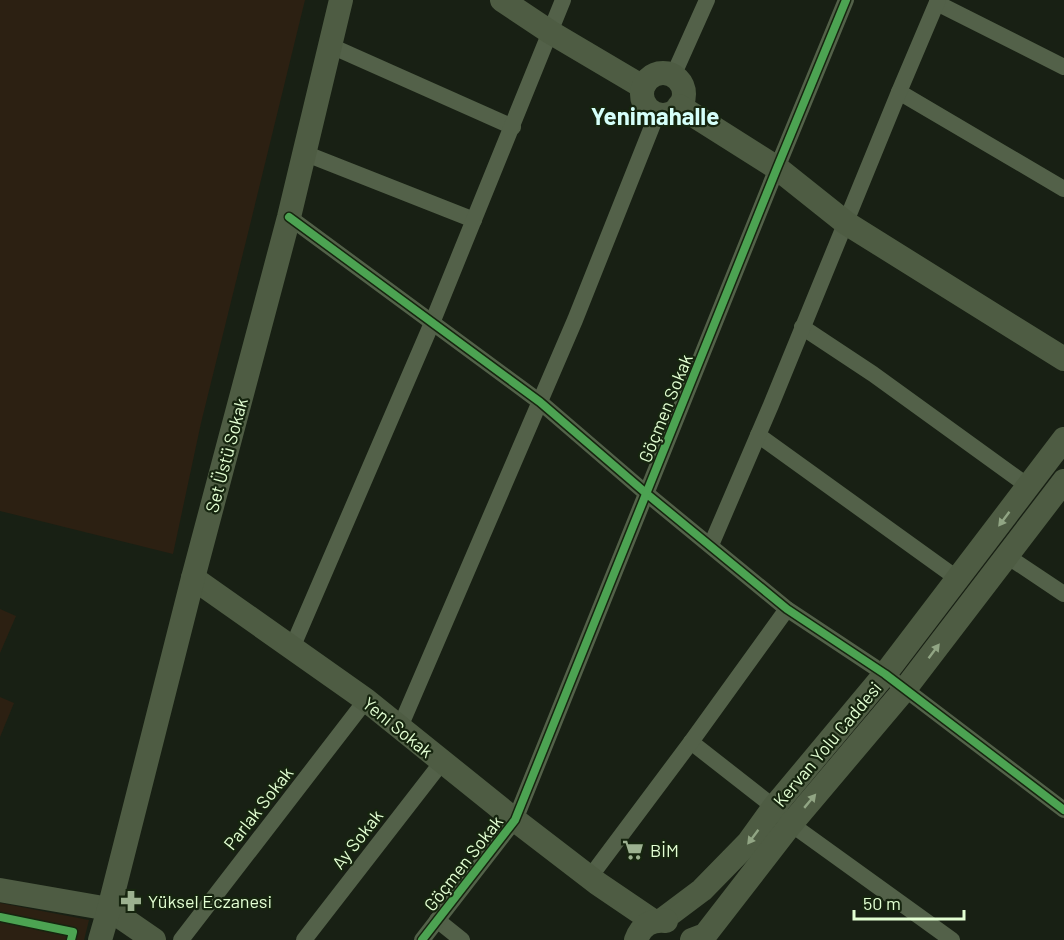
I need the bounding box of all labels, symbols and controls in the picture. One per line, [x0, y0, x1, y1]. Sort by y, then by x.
district label: Yenimahalle [591, 101, 719, 130]
street label: Göçmen Sokak [633, 351, 697, 465]
street label: Set Üstü Sokak [200, 395, 252, 515]
one-way arrow [998, 511, 1010, 526]
one-way arrow [928, 643, 940, 658]
street label: Kervan Yolu Caddesi [768, 677, 886, 811]
street label: Yeni Sokak [358, 692, 438, 762]
street label: Parlak Sokak [219, 762, 297, 854]
one-way arrow [803, 794, 816, 809]
street label: Ay Sokak [327, 805, 387, 873]
street label: Göçmen Sokak [419, 811, 507, 915]
one-way arrow [747, 829, 759, 844]
supermarket icon: BİM [621, 838, 645, 862]
place label: BİM [650, 839, 679, 861]
scale bar [854, 883, 964, 921]
pharmacy icon: Yüksel Eczanesi [119, 889, 143, 913]
place label: Yüksel Eczanesi [148, 890, 272, 912]
text: 50 m [863, 892, 901, 914]

